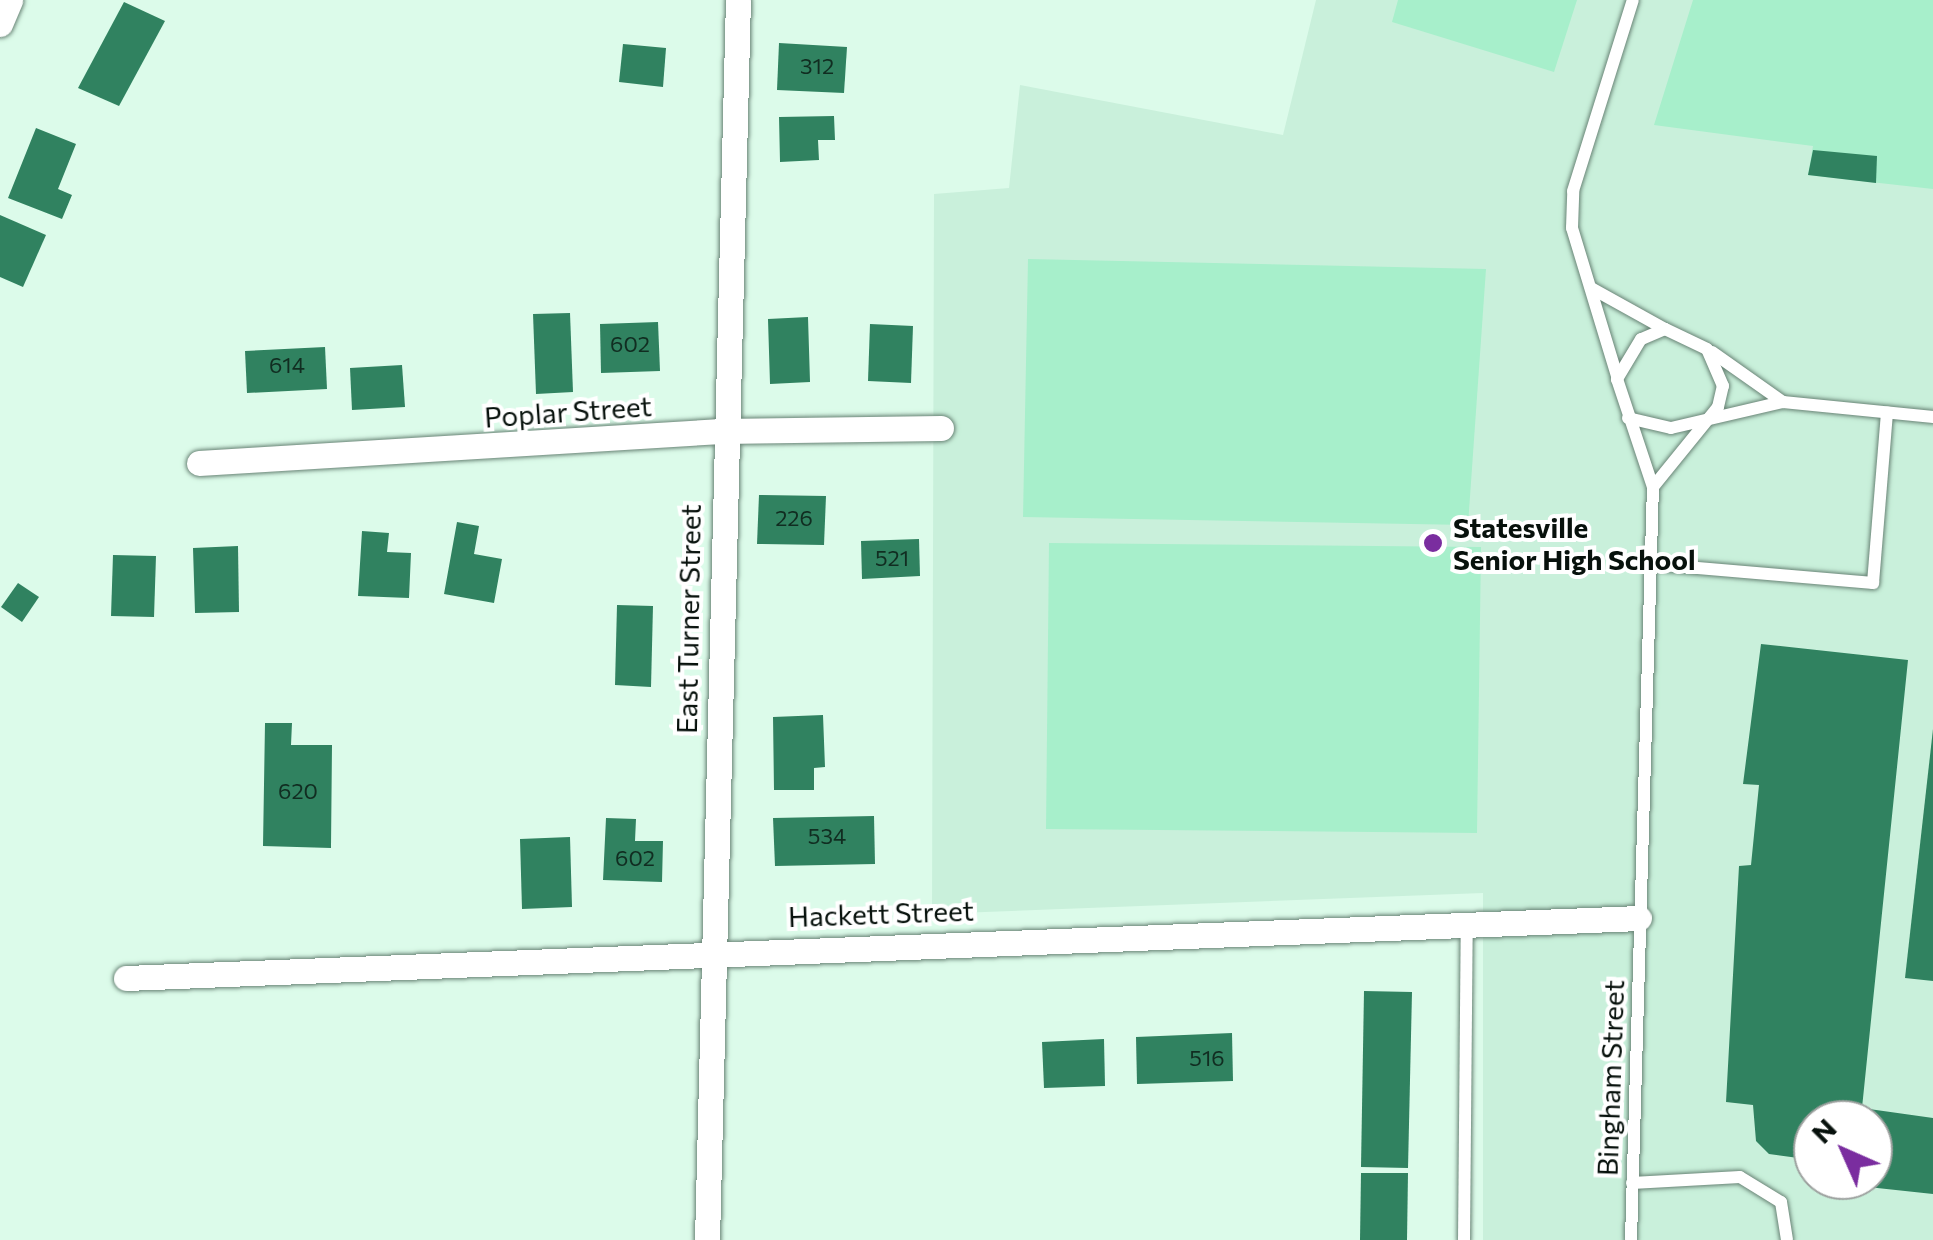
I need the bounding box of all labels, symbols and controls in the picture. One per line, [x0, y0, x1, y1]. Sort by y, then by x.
house number: 312 [800, 53, 834, 79]
house number: 602 [610, 331, 650, 357]
house number: 614 [269, 352, 305, 378]
street label: Poplar Street [483, 388, 653, 434]
street label: East Turner Street [669, 504, 707, 734]
house number: 226 [775, 505, 813, 531]
place label: Statesville Senior High School [1453, 510, 1696, 576]
marker: Statesville Senior High School [1422, 532, 1444, 554]
house number: 521 [875, 545, 909, 571]
house number: 620 [278, 778, 318, 804]
house number: 534 [808, 823, 846, 849]
house number: 602 [615, 845, 655, 871]
street label: Hackett Street [787, 893, 975, 933]
street label: Bingham Street [1590, 979, 1630, 1177]
house number: 516 [1189, 1045, 1225, 1071]
north arrow [1793, 1100, 1893, 1200]
text: N [1804, 1111, 1843, 1150]

